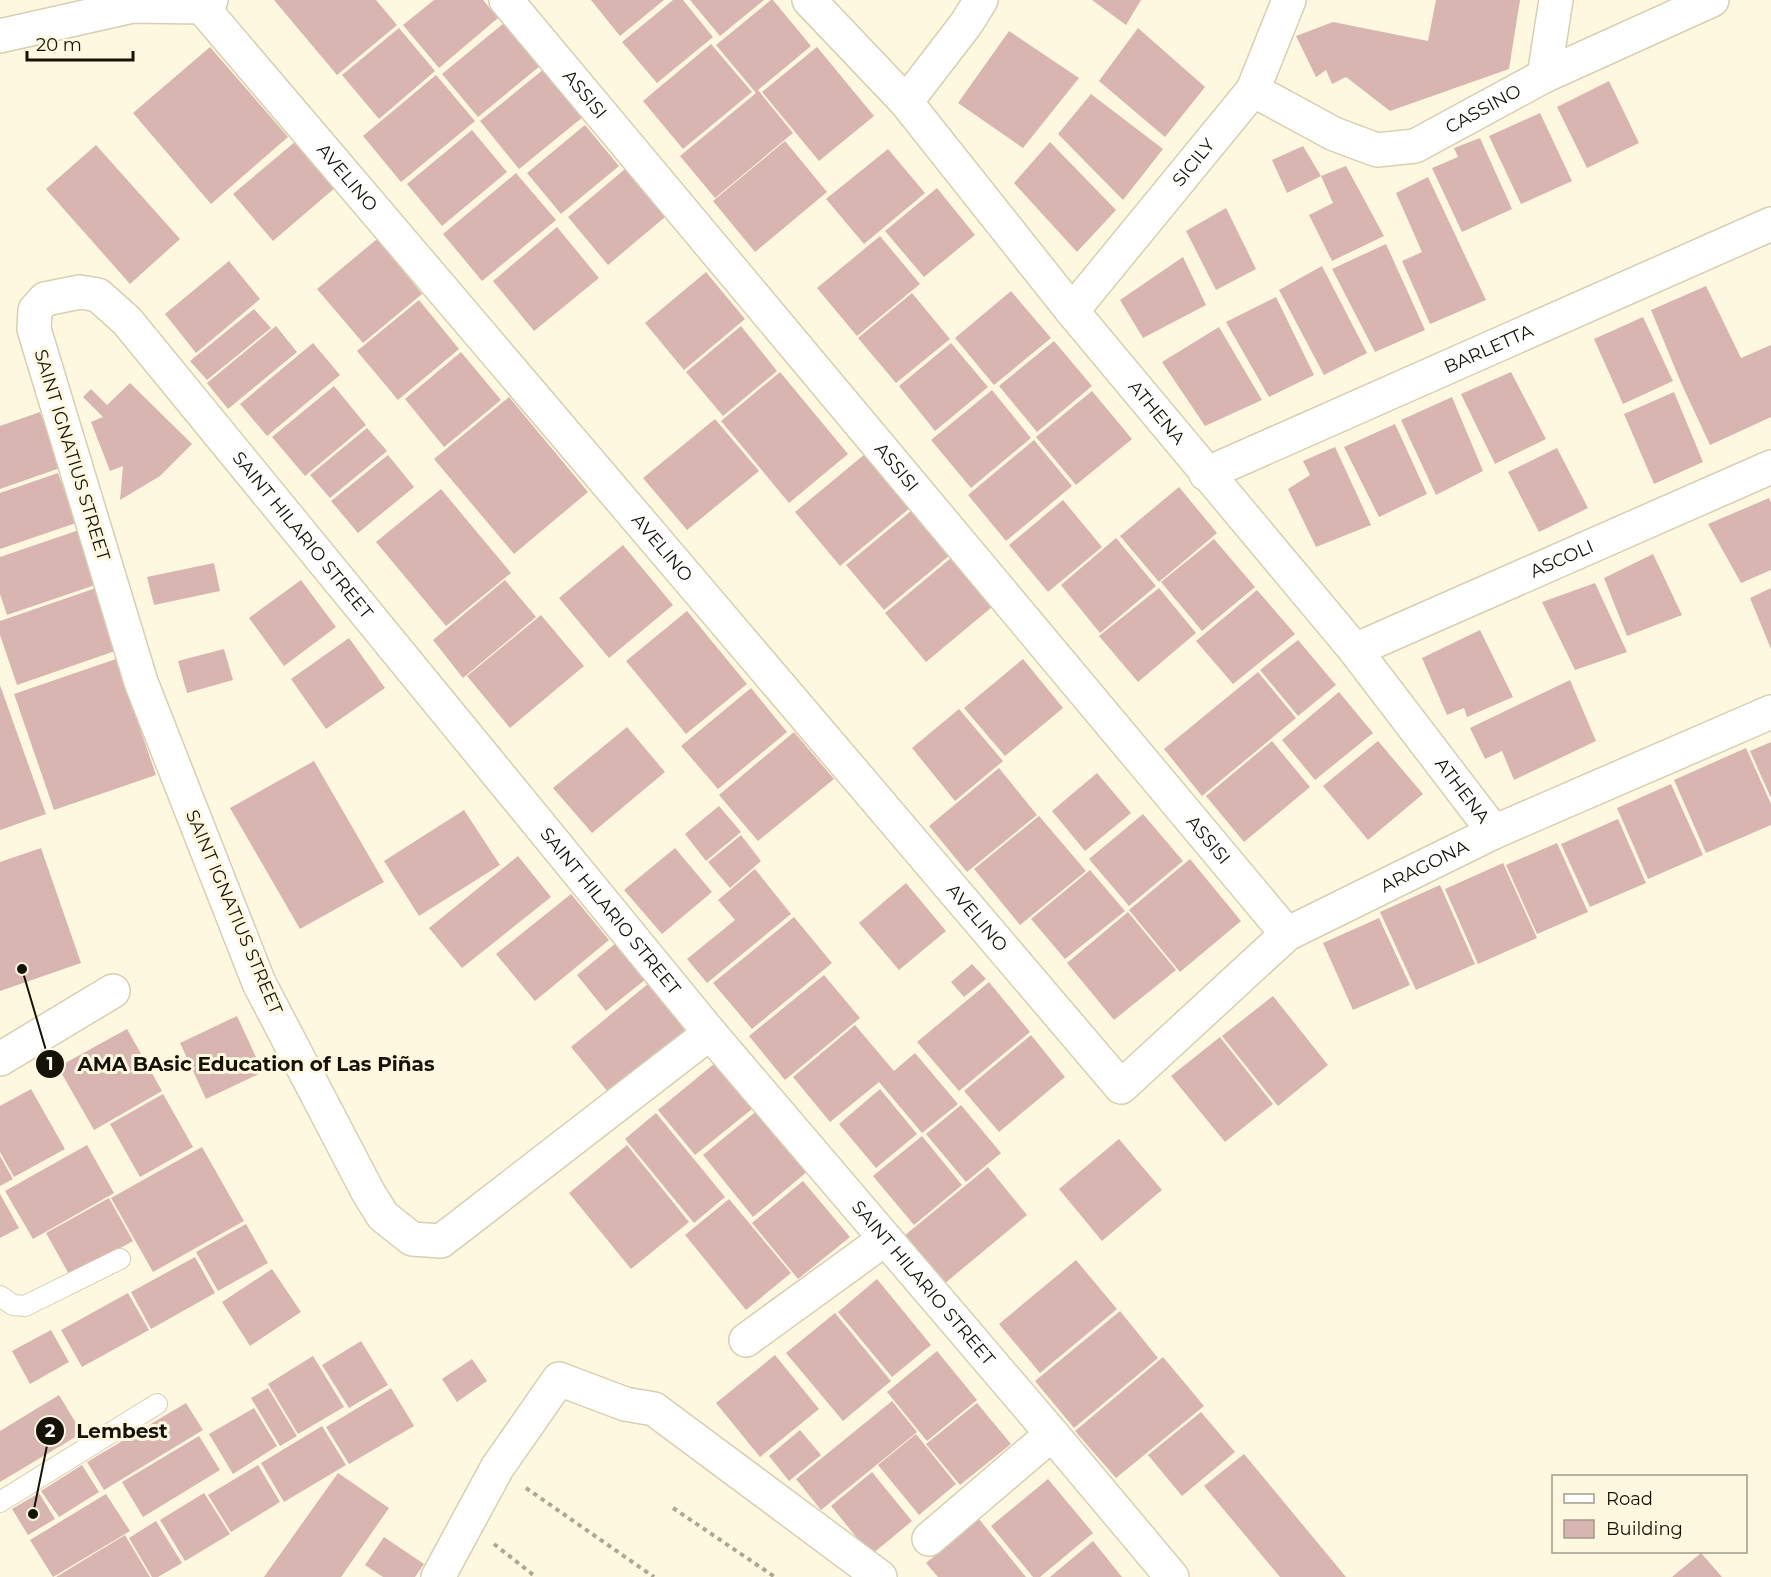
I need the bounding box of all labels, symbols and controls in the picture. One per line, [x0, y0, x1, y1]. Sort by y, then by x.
scale bar [27, 24, 134, 62]
text: 20 m [36, 34, 82, 56]
street label: ASSISI [558, 65, 612, 123]
street label: CASSINO [1442, 80, 1525, 138]
street label: SICILY [1168, 134, 1220, 191]
street label: AVELINO [312, 139, 382, 216]
street label: BARLETTA [1441, 320, 1537, 378]
street label: SAINT IGNATIUS STREET [29, 347, 115, 564]
street label: ATHENA [1124, 376, 1190, 449]
street label: ASSISI [870, 438, 923, 496]
street label: SAINT HILARIO STREET [228, 447, 378, 624]
street label: AVELINO [627, 509, 697, 586]
street label: ASCOLI [1527, 535, 1597, 583]
street label: ATHENA [1430, 753, 1494, 828]
street label: SAINT IGNATIUS STREET [181, 807, 287, 1018]
street label: ASSISI [1182, 811, 1235, 869]
street label: SAINT HILARIO STREET [535, 823, 686, 1000]
street label: ARAGONA [1377, 835, 1472, 897]
street label: AVELINO [942, 879, 1012, 956]
callout: AMA BAsic Education of Las Piñas [35, 1045, 447, 1083]
text: AMA BAsic Education of Las Piñas [76, 1052, 435, 1076]
text: 1 [46, 1053, 54, 1075]
street label: SAINT HILARIO STREET [847, 1196, 1000, 1370]
callout: Lembest [35, 1412, 180, 1450]
text: Lembest [76, 1419, 168, 1443]
text: 2 [45, 1420, 56, 1442]
legend [1552, 1475, 1747, 1553]
text: Road [1606, 1488, 1653, 1510]
text: Building [1606, 1518, 1683, 1540]

